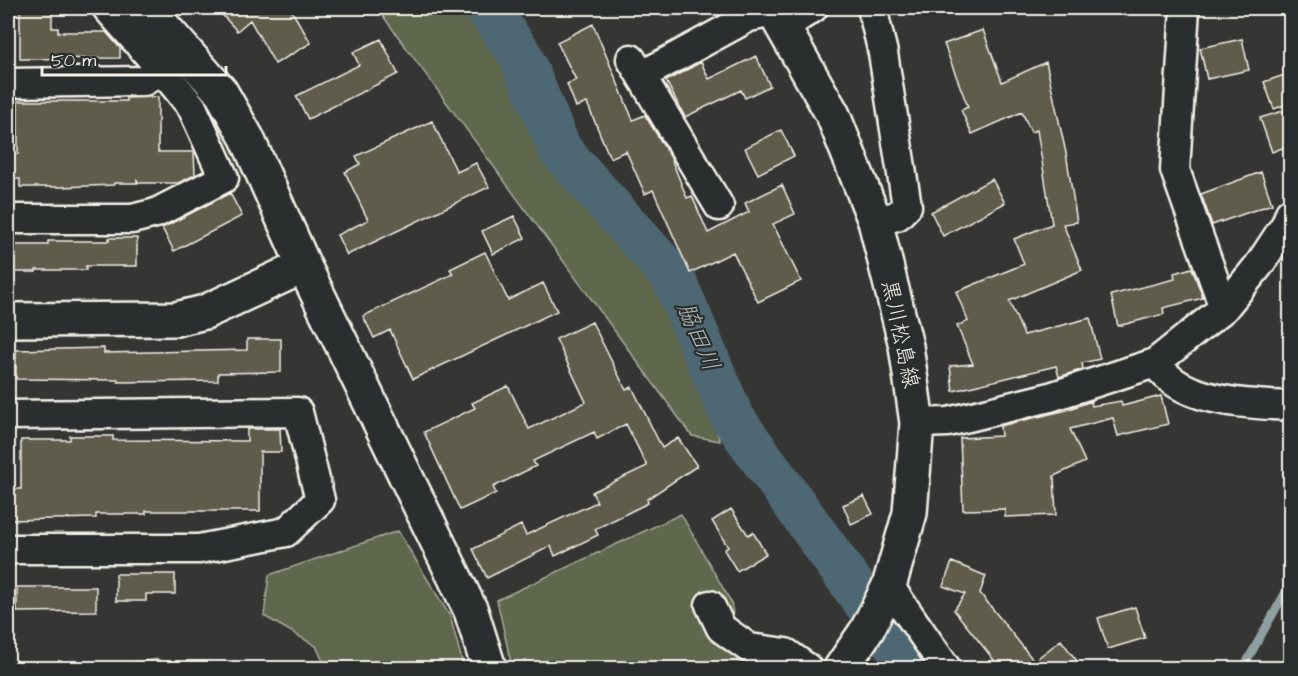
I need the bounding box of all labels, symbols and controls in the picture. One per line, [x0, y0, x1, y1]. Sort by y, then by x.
scale bar [42, 39, 226, 77]
text: 50 m [51, 48, 96, 73]
street label: 黒川松島線 [873, 277, 927, 391]
water label: 脇田川 [668, 297, 728, 377]

